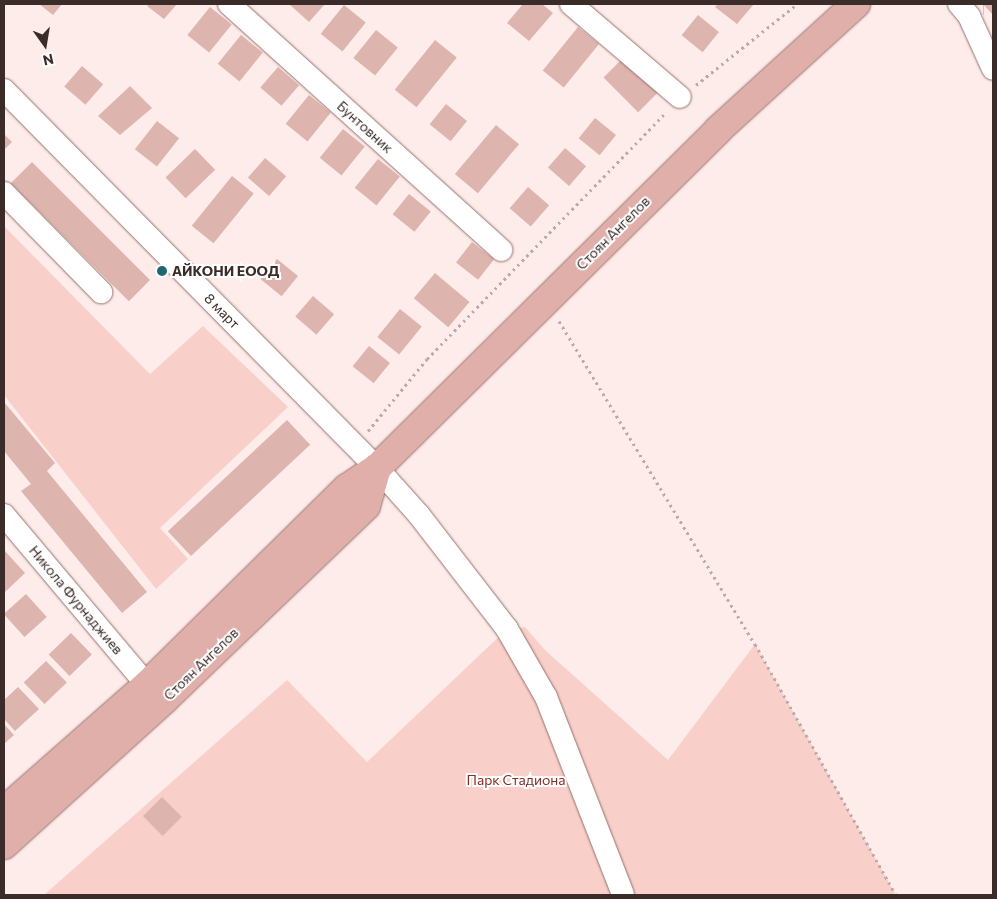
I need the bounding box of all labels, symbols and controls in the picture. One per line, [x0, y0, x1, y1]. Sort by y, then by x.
north arrow [20, 20, 70, 70]
text: N [41, 51, 56, 70]
street label: Бунтовник [334, 98, 396, 156]
street label: Стоян Ангелов [573, 193, 653, 273]
place label: АЙКОНИ ЕООД [172, 263, 279, 279]
marker: АЙКОНИ ЕООД [156, 265, 168, 277]
street label: 8 март [201, 290, 243, 332]
street label: Никола Фурнаджиев [26, 542, 126, 658]
street label: Стоян Ангелов [160, 624, 242, 704]
park label: Парк Стадиона [466, 772, 566, 788]

